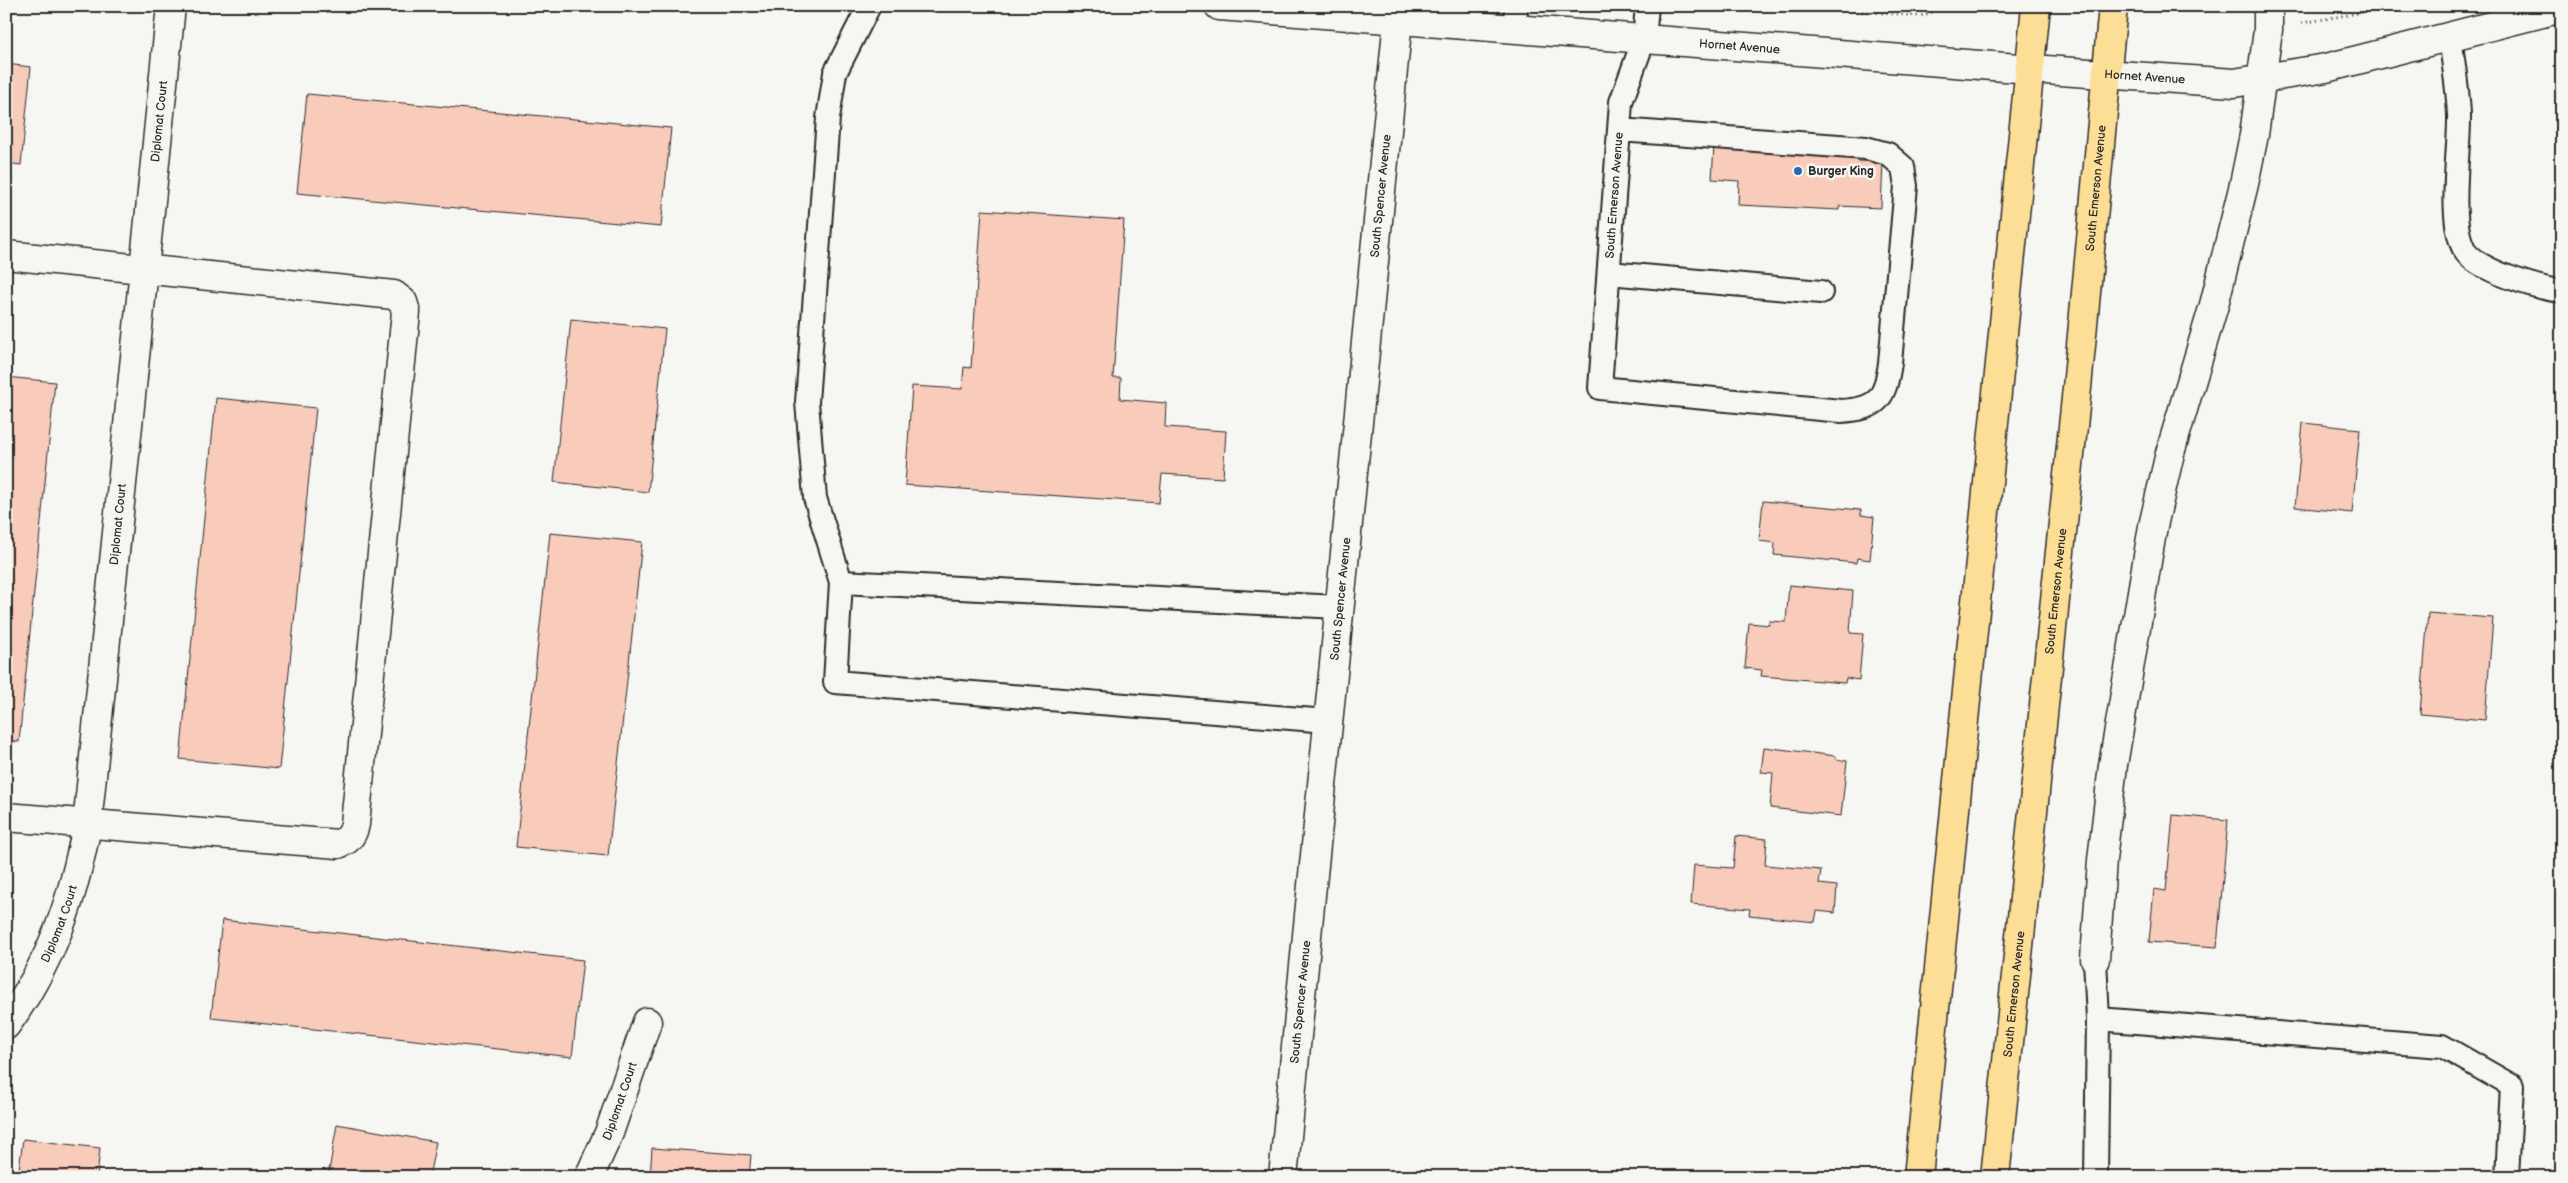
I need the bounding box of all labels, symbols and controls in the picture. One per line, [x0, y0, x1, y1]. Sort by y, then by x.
street label: Hornet Avenue [1698, 36, 1780, 57]
street label: Hornet Avenue [2104, 67, 2186, 87]
street label: Diplomat Court [148, 80, 171, 163]
street label: South Emerson Avenue [2082, 124, 2109, 252]
street label: South Emerson Avenue [1602, 132, 1626, 259]
street label: South Spencer Avenue [1367, 134, 1394, 258]
place label: Burger King [1808, 164, 1874, 179]
marker: Burger King [1792, 165, 1804, 177]
street label: Diplomat Court [106, 483, 130, 566]
street label: South Emerson Avenue [2042, 527, 2070, 655]
street label: South Spencer Avenue [1327, 537, 1354, 661]
street label: Diplomat Court [38, 883, 80, 965]
street label: South Emerson Avenue [2000, 930, 2028, 1058]
street label: South Spencer Avenue [1287, 940, 1314, 1064]
street label: Diplomat Court [599, 1060, 640, 1143]

